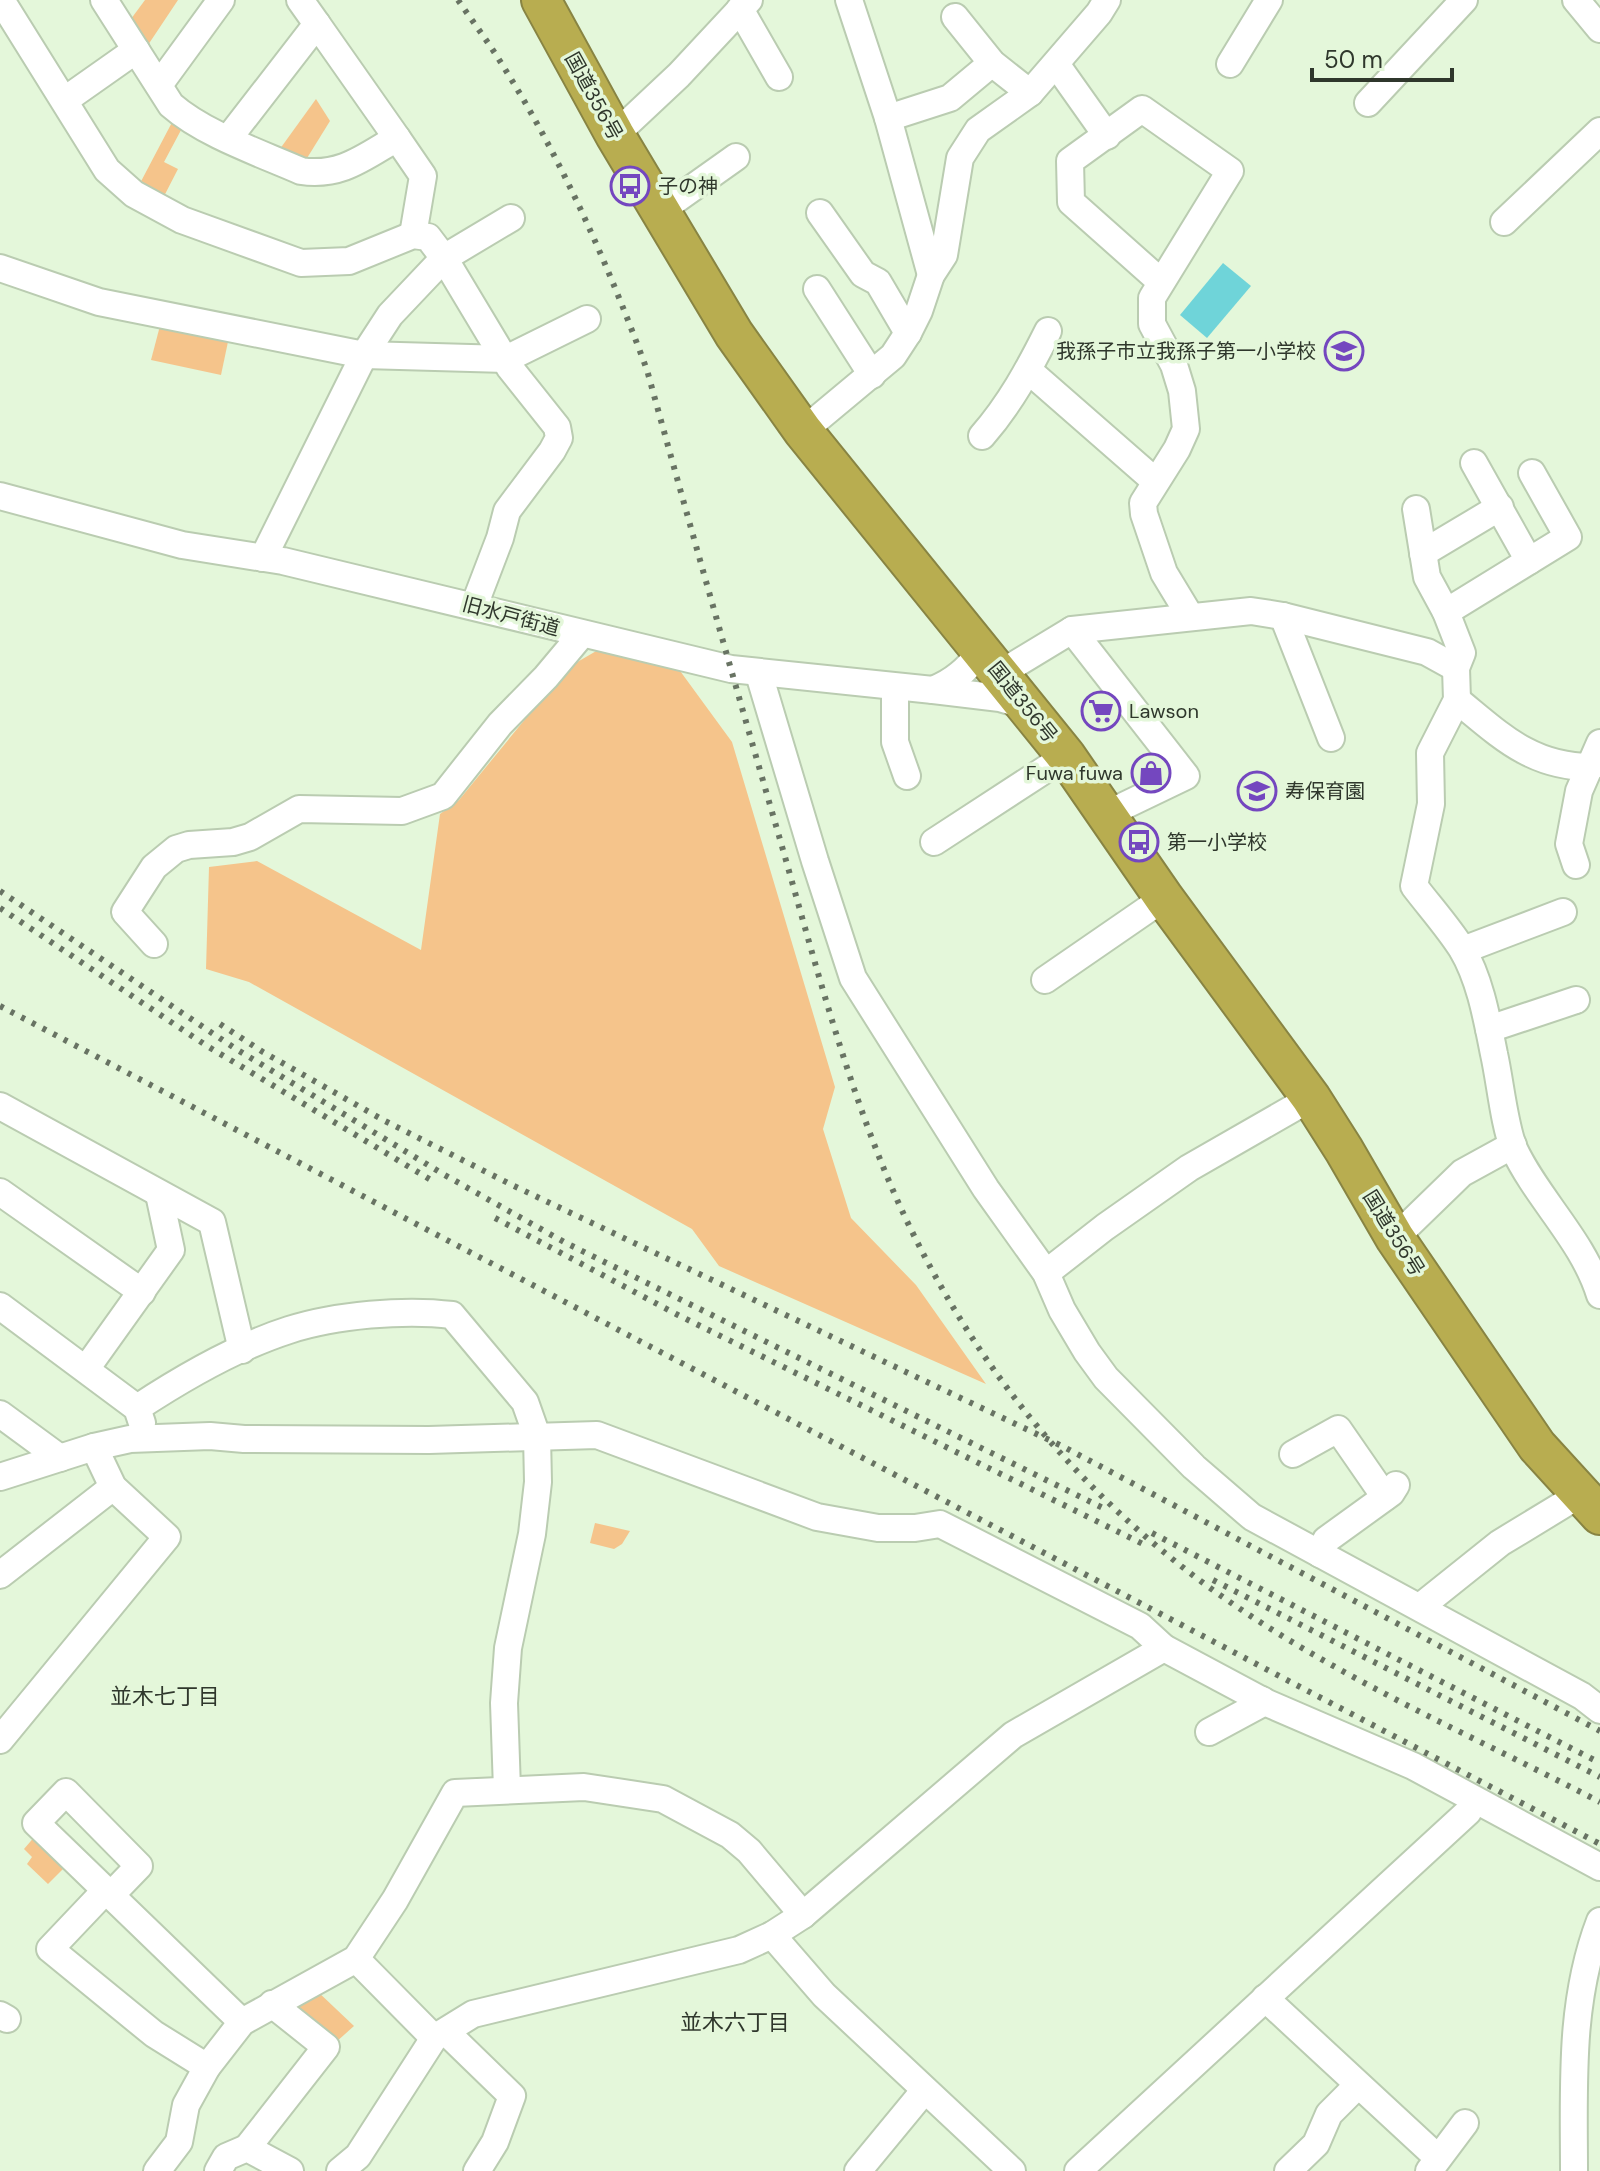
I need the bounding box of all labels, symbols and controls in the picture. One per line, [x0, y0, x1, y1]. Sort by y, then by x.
scale bar [1312, 32, 1452, 82]
text: 50 m [1324, 44, 1383, 75]
street label: 国道356号 [559, 47, 629, 145]
bus stop icon: 子の神 [609, 165, 651, 207]
place label: 子の神 [658, 173, 718, 199]
school or university icon: 我孫子市立我孫子第一小学校 [1323, 330, 1365, 372]
place label: 我孫子市立我孫子第一小学校 [1056, 338, 1316, 364]
street label: 旧水戸街道 [459, 591, 563, 641]
street label: 国道356号 [983, 656, 1063, 748]
supermarket icon: Lawson [1080, 690, 1122, 732]
place label: Lawson [1129, 698, 1199, 724]
shop icon: Fuwa fuwa [1130, 752, 1172, 794]
place label: Fuwa fuwa [1026, 760, 1123, 786]
school or university icon: 寿保育園 [1236, 770, 1278, 812]
place label: 寿保育園 [1285, 778, 1365, 804]
bus stop icon: 第一小学校 [1118, 821, 1160, 863]
place label: 第一小学校 [1167, 829, 1267, 855]
street label: 国道356号 [1357, 1185, 1431, 1281]
district label: 並木七丁目 [110, 1682, 220, 1711]
district label: 並木六丁目 [680, 2008, 790, 2037]

